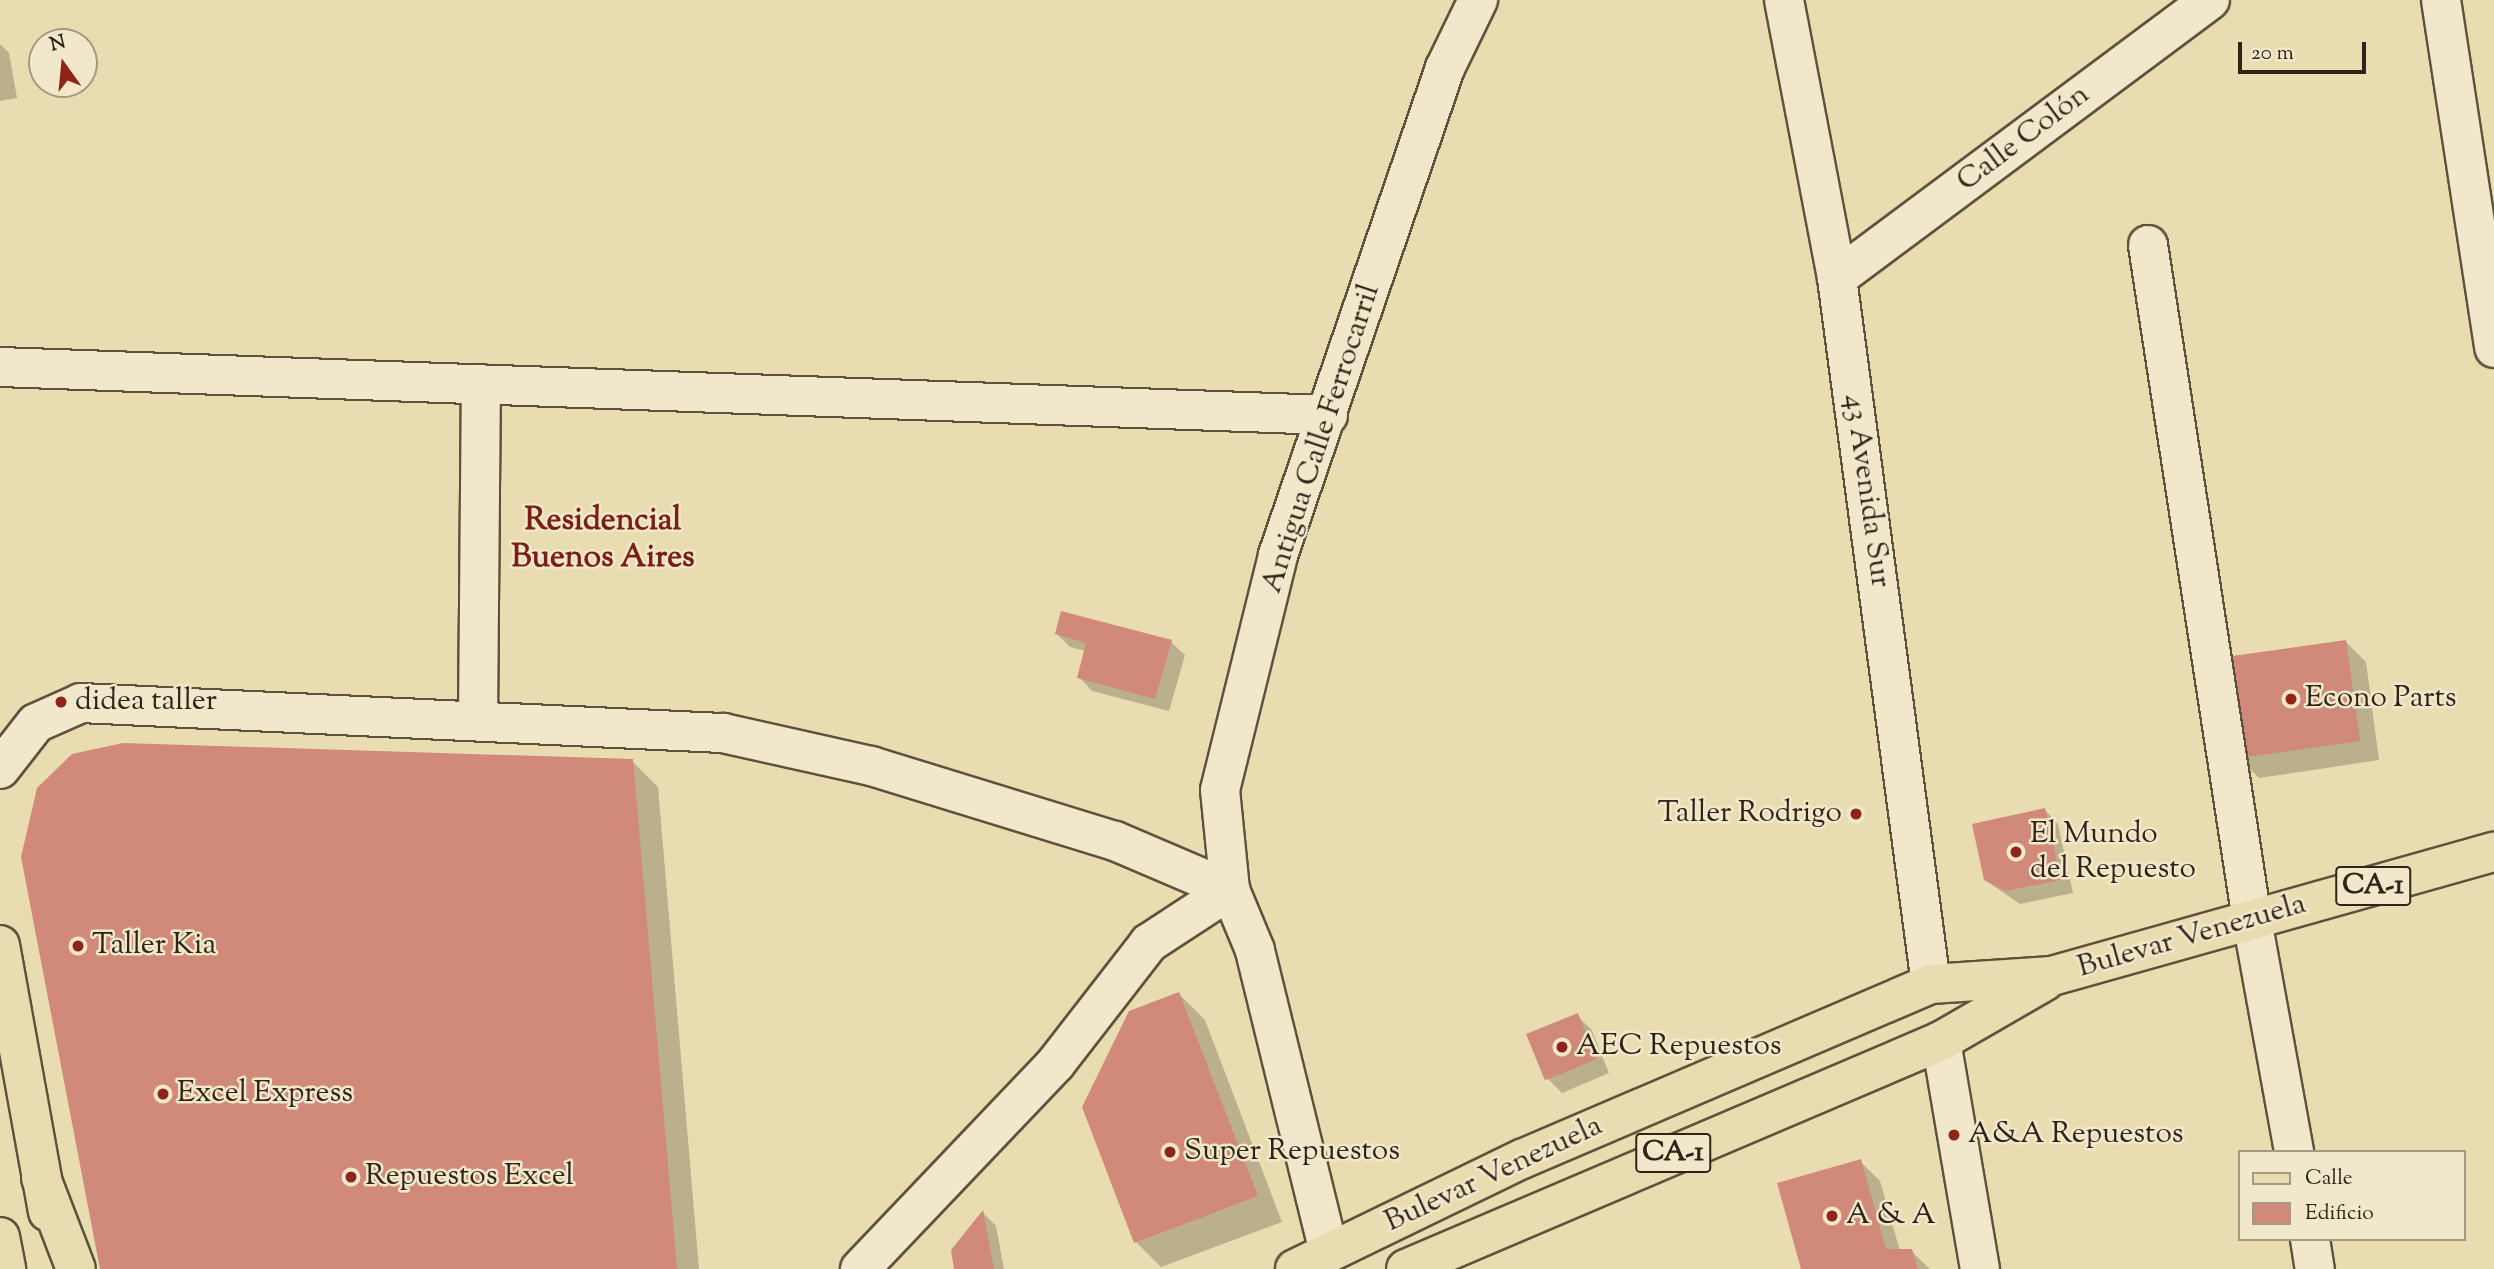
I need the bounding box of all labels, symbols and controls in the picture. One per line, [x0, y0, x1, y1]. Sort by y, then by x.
north arrow [28, 28, 98, 98]
scale bar [2242, 28, 2370, 72]
text: N [47, 29, 69, 59]
text: 20 m [2251, 39, 2294, 69]
street label: Calle Colón [1951, 78, 2097, 200]
street label: Antigua Calle Ferrocarril [1255, 280, 1389, 598]
street label: 43 Avenida Sur [1835, 392, 1897, 590]
district label: Residencial Buenos Aires [511, 503, 695, 578]
place label: Econo Parts [2305, 681, 2457, 717]
place label: didea taller [75, 684, 217, 720]
marker: Econo Parts [2283, 691, 2299, 707]
marker: didea taller [53, 694, 69, 710]
place label: Taller Rodrigo [1657, 796, 1842, 832]
marker: Taller Rodrigo [1848, 806, 1864, 822]
place label: El Mundo del Repuesto [2030, 817, 2196, 888]
marker: El Mundo del Repuesto [2008, 844, 2024, 860]
road number: CA-1 [2334, 862, 2412, 910]
street label: Bulevar Venezuela [2074, 887, 2310, 987]
place label: Taller Kia [92, 928, 216, 964]
marker: Taller Kia [70, 938, 86, 954]
place label: AEC Repuestos [1576, 1029, 1782, 1065]
marker: AEC Repuestos [1554, 1039, 1570, 1055]
place label: Excel Express [177, 1076, 353, 1112]
marker: Excel Express [155, 1086, 171, 1102]
street label: Bulevar Venezuela [1380, 1109, 1608, 1241]
place label: A&A Repuestos [1968, 1117, 2184, 1153]
marker: A&A Repuestos [1946, 1127, 1962, 1143]
road number: CA-1 [1634, 1128, 1712, 1178]
place label: Super Repuestos [1184, 1134, 1400, 1170]
marker: Super Repuestos [1162, 1144, 1178, 1160]
legend [2238, 1150, 2466, 1241]
place label: Repuestos Excel [365, 1159, 574, 1195]
text: Calle [2305, 1164, 2353, 1194]
marker: Repuestos Excel [343, 1169, 359, 1185]
place label: A & A [1846, 1198, 1936, 1234]
text: Edificio [2305, 1199, 2374, 1229]
marker: A & A [1824, 1208, 1840, 1224]

